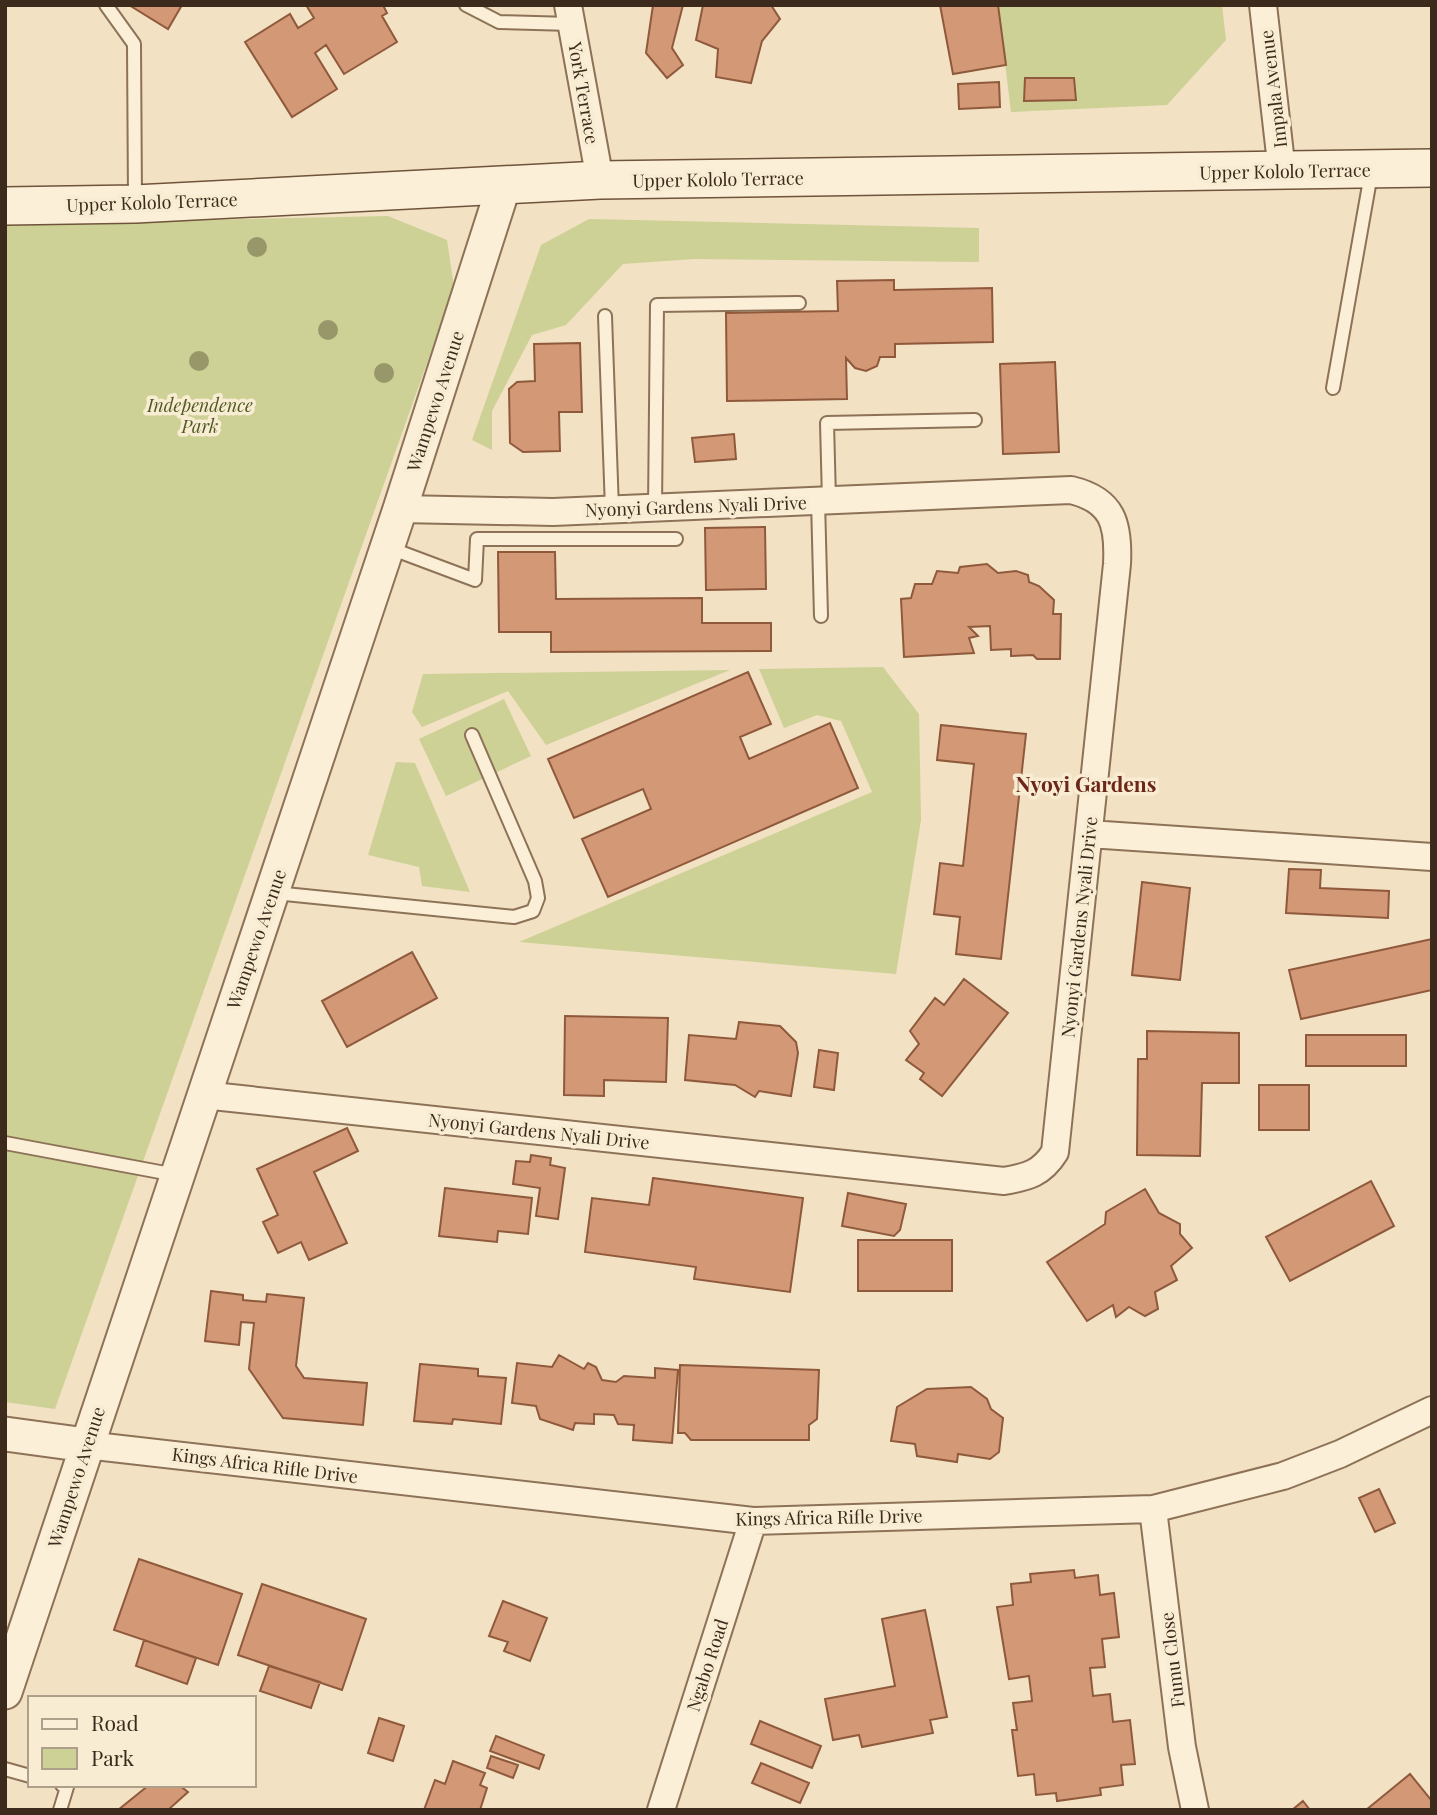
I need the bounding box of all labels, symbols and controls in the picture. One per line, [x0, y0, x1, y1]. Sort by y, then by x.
street label: Impala Avenue [1254, 29, 1292, 149]
street label: York Terrace [563, 39, 605, 146]
street label: Upper Kololo Terrace [1199, 158, 1371, 184]
street label: Upper Kololo Terrace [632, 166, 804, 192]
street label: Upper Kololo Terrace [66, 187, 238, 217]
street label: Wampewo Avenue [401, 328, 469, 475]
park label: Independence Park [146, 393, 253, 438]
street label: Nyonyi Gardens Nyali Drive [585, 490, 807, 522]
district label: Nyoyi Gardens [1016, 769, 1156, 797]
street label: Nyonyi Gardens Nyali Drive [1055, 815, 1103, 1039]
street label: Wampewo Avenue [220, 866, 291, 1013]
street label: Nyonyi Gardens Nyali Drive [427, 1107, 651, 1155]
street label: Wampewo Avenue [42, 1404, 110, 1551]
street label: Kings Africa Rifle Drive [171, 1442, 359, 1488]
street label: Kings Africa Rifle Drive [735, 1503, 923, 1531]
street label: Fumu Close [1154, 1611, 1190, 1709]
street label: Ngabo Road [681, 1615, 733, 1714]
legend [28, 1696, 256, 1787]
text: Road [91, 1708, 139, 1736]
text: Park [91, 1743, 135, 1771]

